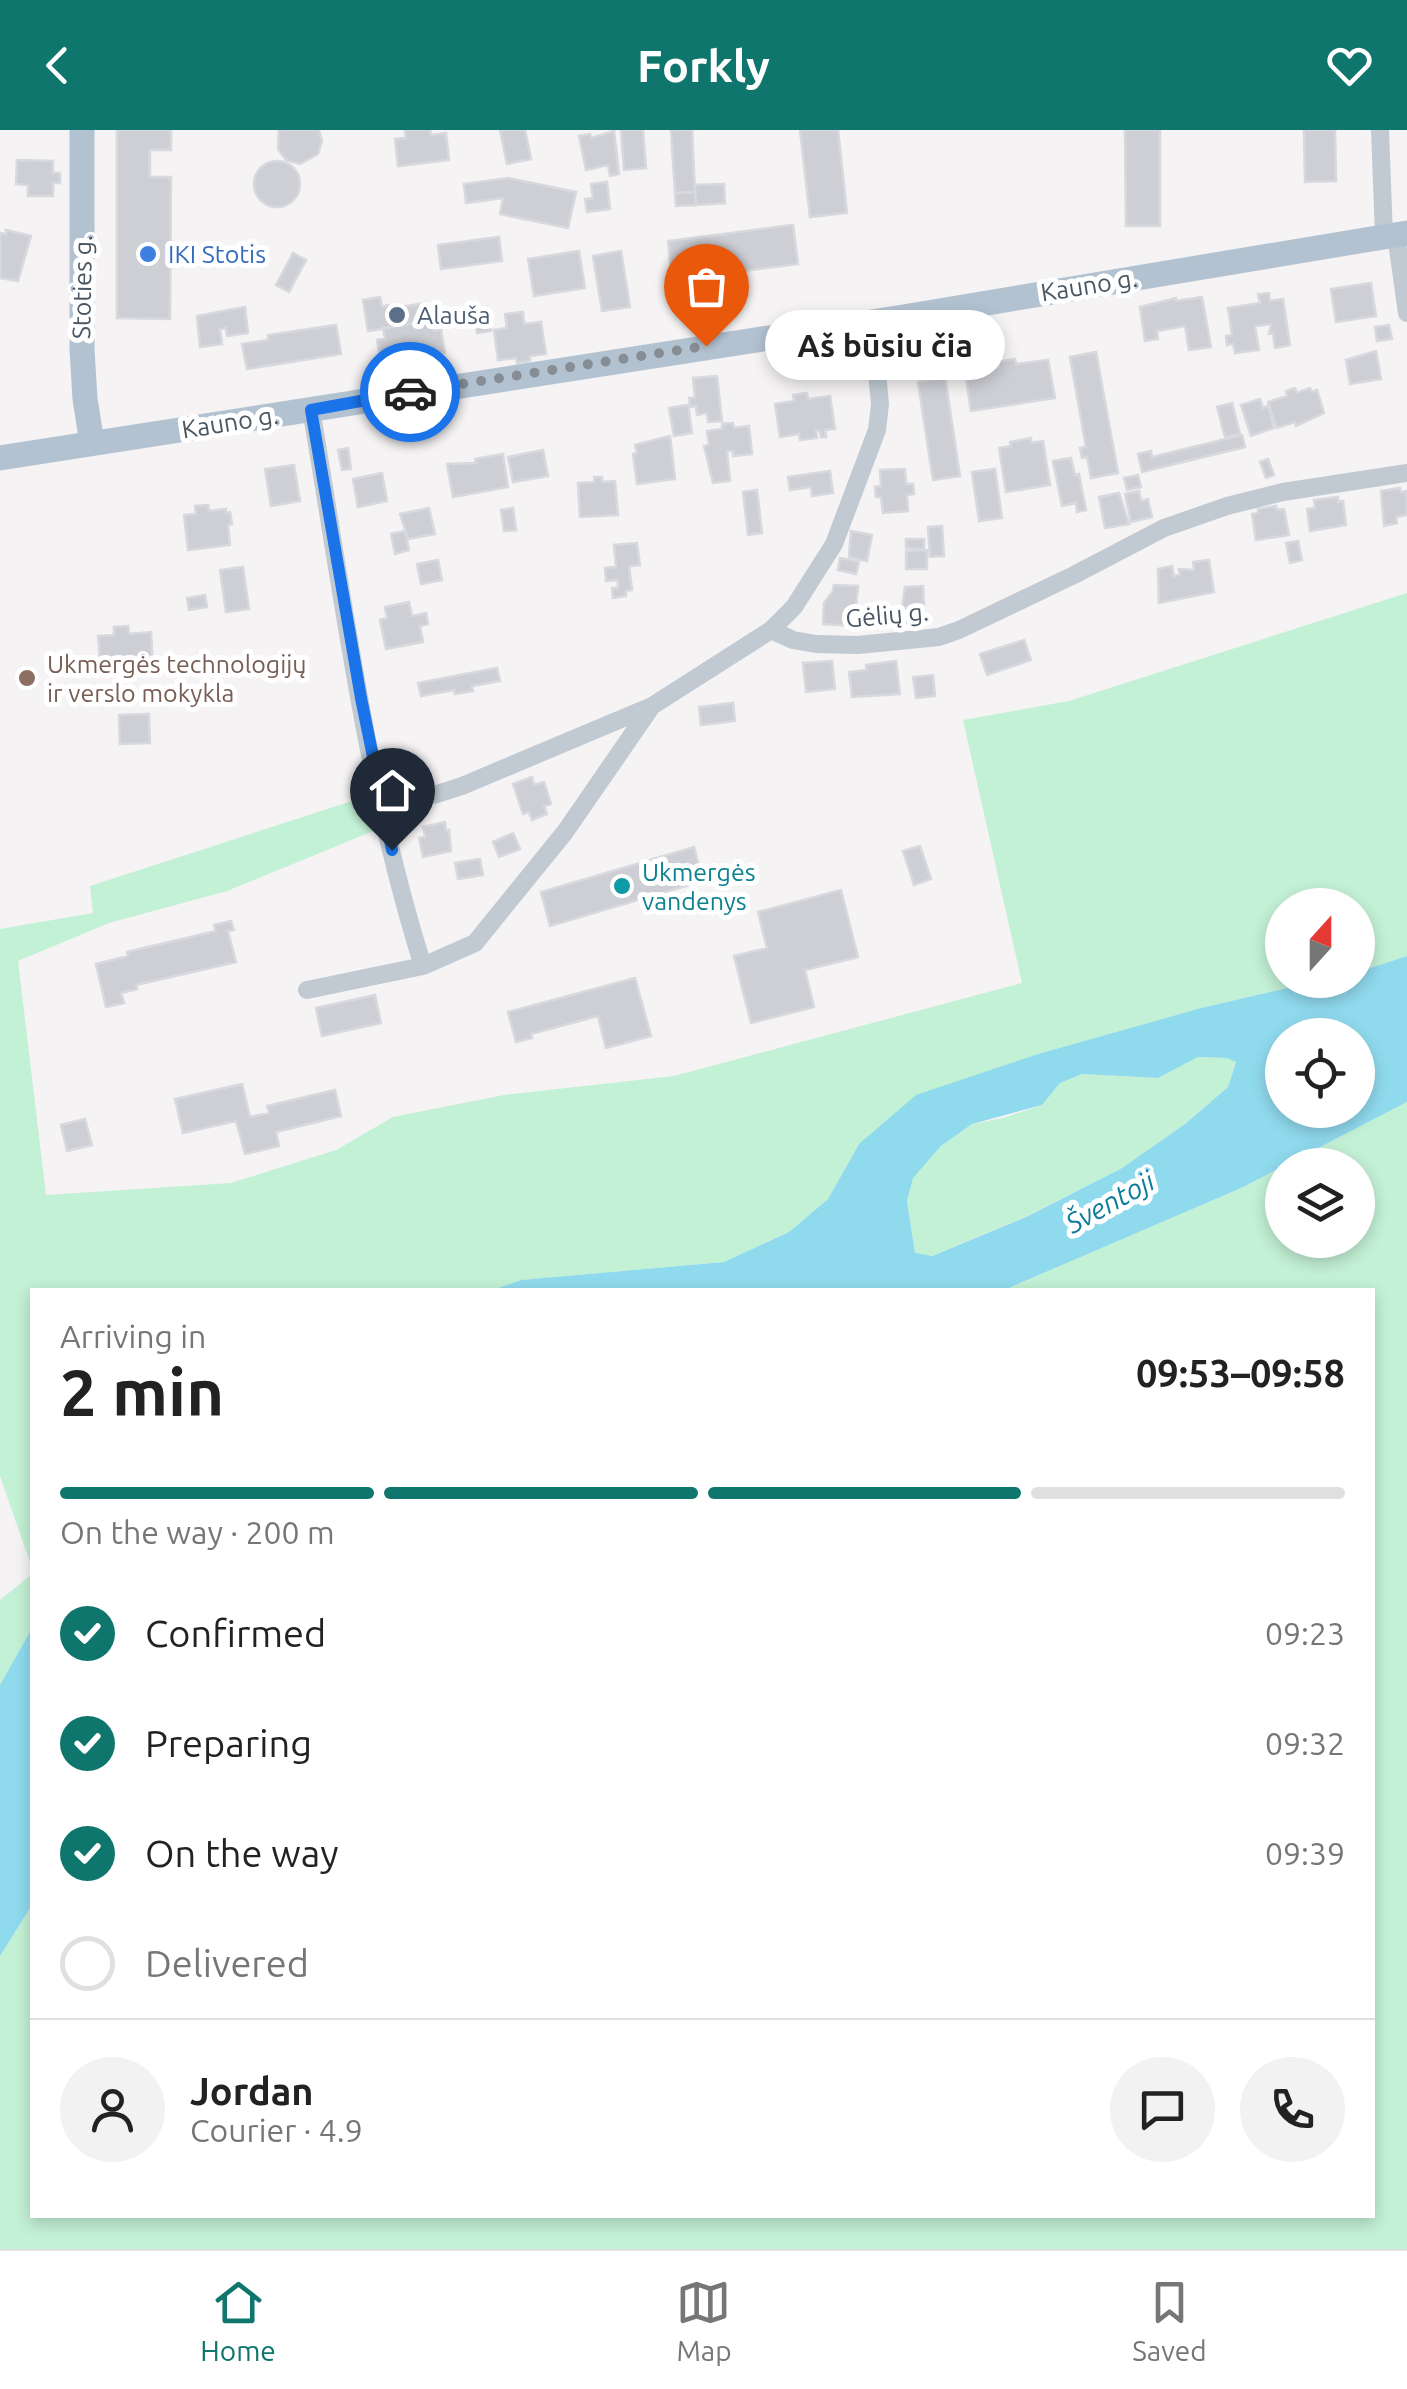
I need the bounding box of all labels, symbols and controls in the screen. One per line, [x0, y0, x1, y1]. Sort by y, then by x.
icon: back [30, 38, 85, 93]
icon: heart [1322, 38, 1377, 93]
text: Forkly [637, 40, 770, 91]
street label: Stoties g. [67, 235, 97, 339]
place label: IKI Stotis [168, 240, 266, 268]
marker: IKI Stotis [137, 243, 159, 265]
pin [664, 244, 749, 347]
icon: bag [679, 259, 734, 314]
street label: Kauno g. [1039, 264, 1139, 306]
place label: Alauša [417, 301, 491, 329]
marker: Alauša [386, 304, 408, 326]
callout: Aš būsiu čia [766, 311, 1006, 381]
text: Aš būsiu čia [797, 327, 973, 363]
courier [360, 342, 460, 442]
icon: car [383, 365, 438, 420]
street label: Kauno g. [180, 401, 280, 443]
street label: Gėlių g. [844, 597, 930, 633]
place label: Ukmergės technologijų ir verslo mokykla [47, 650, 307, 707]
marker: Ukmergės technologijų ir verslo mokykla [16, 667, 38, 689]
pin [350, 748, 435, 851]
icon: home [365, 763, 420, 818]
place label: Ukmergės vandenys [642, 858, 756, 915]
marker: Ukmergės vandenys [611, 875, 633, 897]
north arrow [1265, 888, 1375, 998]
map controls [1265, 888, 1375, 1258]
button: locate [1265, 1018, 1375, 1128]
button: layers [1265, 1148, 1375, 1258]
water label: Šventoji [1059, 1163, 1160, 1239]
text: Arriving in [60, 1318, 206, 1354]
text: 09:53–09:58 [1136, 1352, 1345, 1394]
text: 2 min [60, 1355, 224, 1428]
text: On the way · 200 m [60, 1514, 335, 1550]
icon: check [60, 1606, 115, 1661]
text: Confirmed [145, 1612, 326, 1654]
text: 09:23 [1265, 1615, 1345, 1651]
icon: check [60, 1716, 115, 1771]
text: Preparing [145, 1722, 312, 1764]
text: 09:32 [1265, 1725, 1345, 1761]
icon: check [60, 1826, 115, 1881]
text: On the way [145, 1832, 338, 1874]
text: 09:39 [1265, 1835, 1345, 1871]
text: Delivered [145, 1942, 309, 1984]
button: person [60, 2057, 165, 2162]
button: chat [1110, 2057, 1215, 2162]
button: phone [1240, 2057, 1345, 2162]
text: Jordan [190, 2070, 314, 2112]
text: Courier · 4.9 [190, 2112, 363, 2148]
tab: Home [200, 2275, 276, 2366]
tab: Map [676, 2275, 732, 2366]
tab: Saved [1132, 2275, 1207, 2366]

